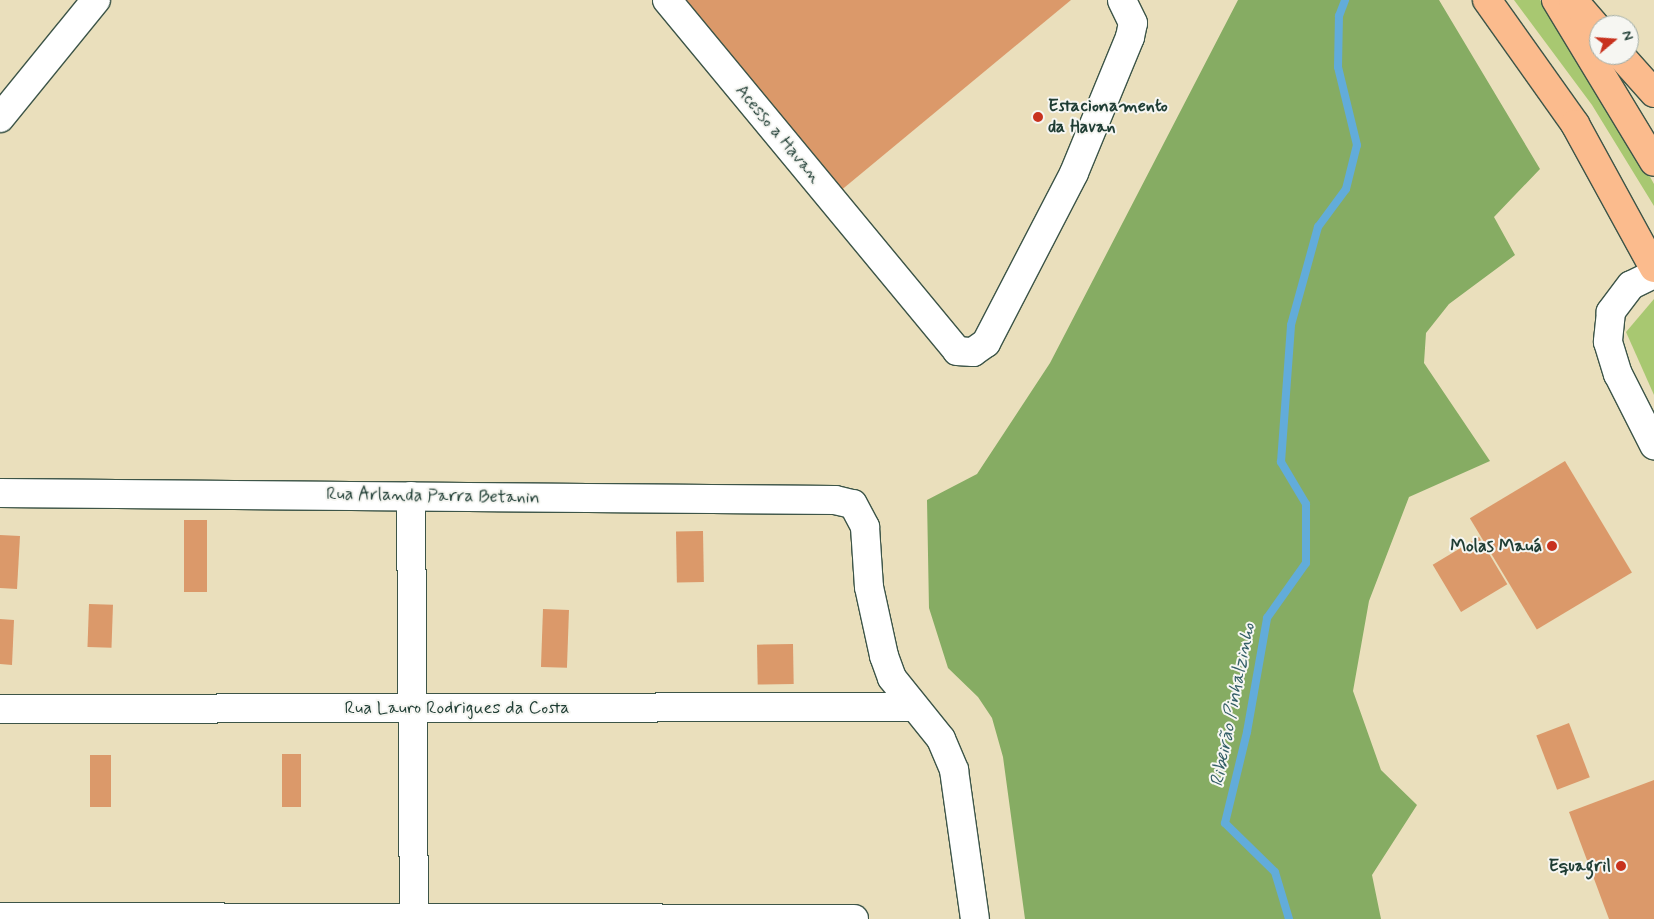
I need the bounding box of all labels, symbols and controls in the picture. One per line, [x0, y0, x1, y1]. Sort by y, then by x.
north arrow [1589, 15, 1639, 65]
text: N [1617, 28, 1637, 43]
street label: Acesso a Havan [731, 81, 825, 187]
place label: Estacionamento da Havan [1048, 96, 1168, 138]
marker: Estacionamento da Havan [1032, 111, 1044, 123]
street label: Rua Arlanda Parra Betanin [326, 483, 540, 509]
place label: Molas Mauá [1454, 535, 1542, 557]
marker: Molas Mauá [1546, 540, 1558, 552]
water label: Ribeirão Pinhalzinho [1206, 623, 1260, 787]
street label: Rua Lauro Rodrigues da Costa [347, 697, 567, 719]
place label: Equagril [1549, 855, 1611, 877]
marker: Equagril [1615, 860, 1627, 872]

